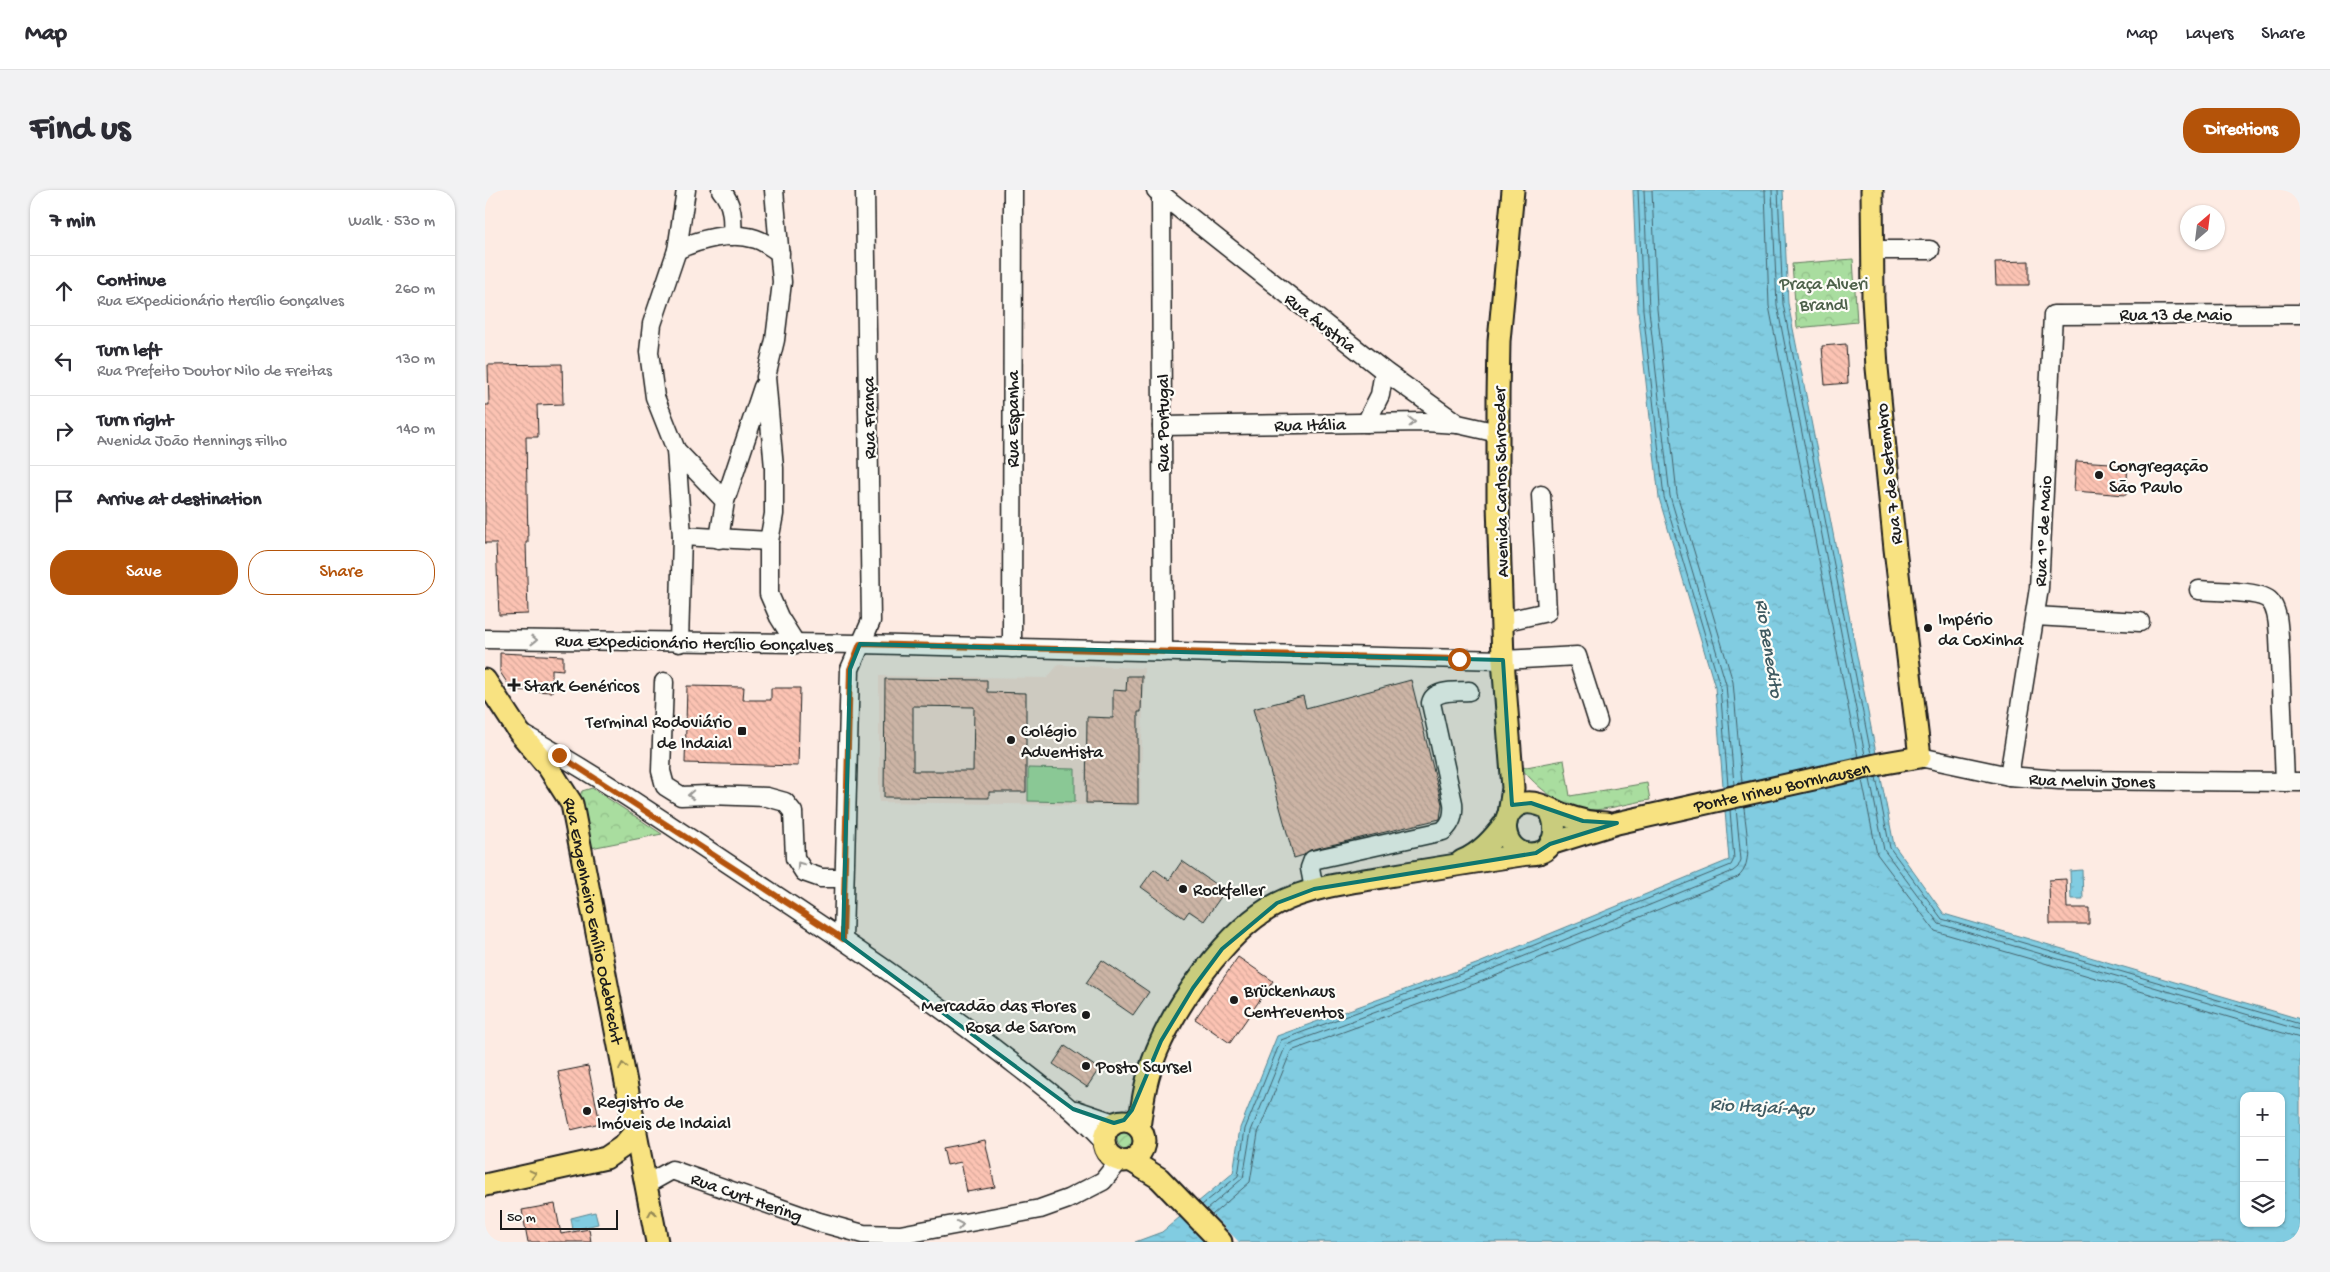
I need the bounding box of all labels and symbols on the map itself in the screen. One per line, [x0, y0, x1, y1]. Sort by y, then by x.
north arrow [2180, 205, 2225, 250]
park label: Praça Alveri Brandl [1779, 275, 1868, 317]
street label: Rua Áustria [1279, 289, 1361, 359]
street label: Rua 13 de Maio [2120, 306, 2232, 327]
street label: Rua Espanha [1004, 369, 1025, 468]
street label: Rua Portugal [1154, 374, 1175, 472]
street label: Rua França [859, 376, 882, 459]
street label: Avenida Carlos Schroeder [1490, 385, 1515, 578]
street label: Rua 7 de Setembro [1873, 402, 1908, 546]
street label: Rua Itália [1274, 415, 1347, 438]
one-way arrow [1408, 417, 1416, 427]
place label: Congregação São Paulo [2109, 457, 2208, 499]
marker: Congregação São Paulo [2093, 469, 2105, 481]
street label: Rua 1º de Maio [2031, 475, 2058, 587]
water label: Rio Benedito [1748, 598, 1787, 701]
place label: Império da Coxinha [1938, 610, 2024, 652]
marker: Império da Coxinha [1922, 622, 1934, 634]
street label: Rua Expedicionário Hercílio Gonçalves [555, 632, 834, 657]
one-way arrow [530, 635, 538, 645]
route start [1448, 648, 1471, 671]
place label: Stark Genéricos [524, 677, 641, 698]
marker: Stark Genéricos [508, 679, 520, 691]
place label: Terminal Rodoviário de Indaial [585, 713, 732, 755]
place label: Colégio Adventista [1021, 722, 1104, 764]
marker: Terminal Rodoviário de Indaial [736, 725, 748, 737]
marker: Colégio Adventista [1005, 734, 1017, 746]
route end [548, 744, 571, 767]
street label: Ponte Irineu Bornhausen [1691, 759, 1873, 819]
street label: Rua Melvin Jones [2028, 770, 2156, 794]
one-way arrow [686, 790, 694, 801]
street label: Rua Engenheiro Emílio Odebrecht [557, 793, 627, 1048]
one-way arrow [797, 861, 806, 871]
place label: Rockfeller [1193, 881, 1266, 902]
marker: Rockfeller [1177, 883, 1189, 895]
place label: Brückenhaus Centreventos [1243, 982, 1345, 1024]
marker: Brückenhaus Centreventos [1228, 994, 1240, 1006]
place label: Mercadão das Flores Rosa de Sarom [921, 997, 1077, 1039]
marker: Mercadão das Flores Rosa de Sarom [1080, 1009, 1092, 1021]
place label: Posto Scursel [1095, 1058, 1192, 1079]
marker: Posto Scursel [1080, 1060, 1092, 1072]
one-way arrow [619, 1061, 629, 1070]
place label: Registro de Imóveis de Indaial [597, 1093, 731, 1135]
water label: Rio Itajaí-Açu [1709, 1094, 1816, 1123]
marker: Registro de Imóveis de Indaial [581, 1105, 593, 1117]
one-way arrow [528, 1169, 537, 1180]
street label: Rua Curt Hering [687, 1169, 805, 1228]
scale bar [500, 1207, 617, 1230]
one-way arrow [647, 1209, 657, 1217]
one-way arrow [955, 1220, 964, 1230]

